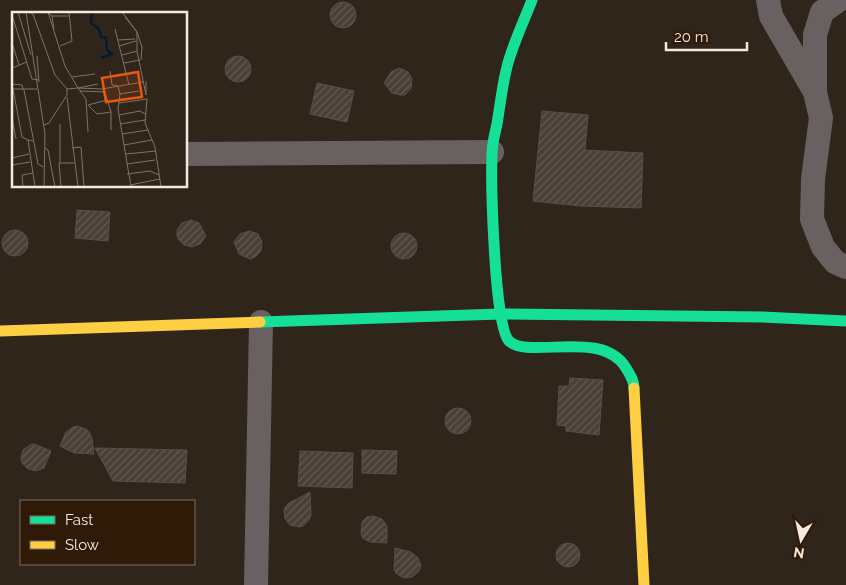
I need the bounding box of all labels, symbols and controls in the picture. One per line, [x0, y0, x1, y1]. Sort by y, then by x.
inset map [12, 12, 188, 188]
scale bar [666, 20, 747, 52]
text: 20 m [674, 28, 709, 46]
legend [20, 500, 195, 565]
text: Fast [65, 511, 93, 529]
north arrow [776, 515, 826, 565]
text: Slow [65, 536, 99, 554]
text: N [792, 544, 805, 562]

